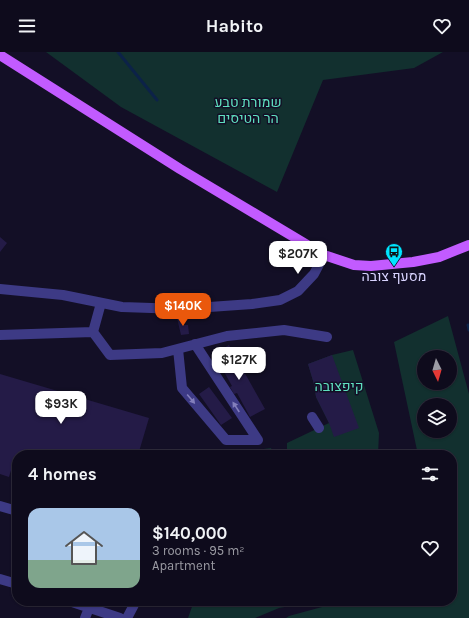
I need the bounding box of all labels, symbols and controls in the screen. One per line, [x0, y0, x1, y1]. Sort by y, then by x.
icon: menu [16, 15, 38, 37]
text: Habito [206, 15, 263, 37]
icon: heart [431, 15, 453, 37]
park label: שמורת טבע הר הטיסים [214, 94, 282, 127]
pin: $207K [270, 241, 326, 275]
bus stop icon: מסעף צובה [384, 242, 404, 267]
text: $207K [278, 246, 318, 261]
place label: מסעף צובה [362, 268, 426, 285]
pin: $140K [155, 293, 211, 327]
text: $140K [164, 298, 202, 313]
pin: $127K [211, 347, 267, 381]
north arrow [417, 350, 457, 390]
map controls [417, 350, 457, 438]
text: $127K [221, 352, 257, 367]
park label: קיפצובה [314, 378, 364, 395]
pin: $93K [37, 391, 85, 425]
one-way arrow [187, 393, 196, 404]
text: $93K [44, 396, 78, 411]
button: layers [417, 398, 457, 438]
one-way arrow [232, 402, 240, 412]
icon: filters [419, 463, 441, 485]
text: 4 homes [28, 464, 97, 484]
text: $140,000 [152, 523, 227, 543]
icon: home [60, 524, 108, 572]
icon: heart [419, 537, 441, 559]
text: 3 rooms · 95 m² [152, 543, 245, 558]
text: Apartment [152, 558, 215, 573]

